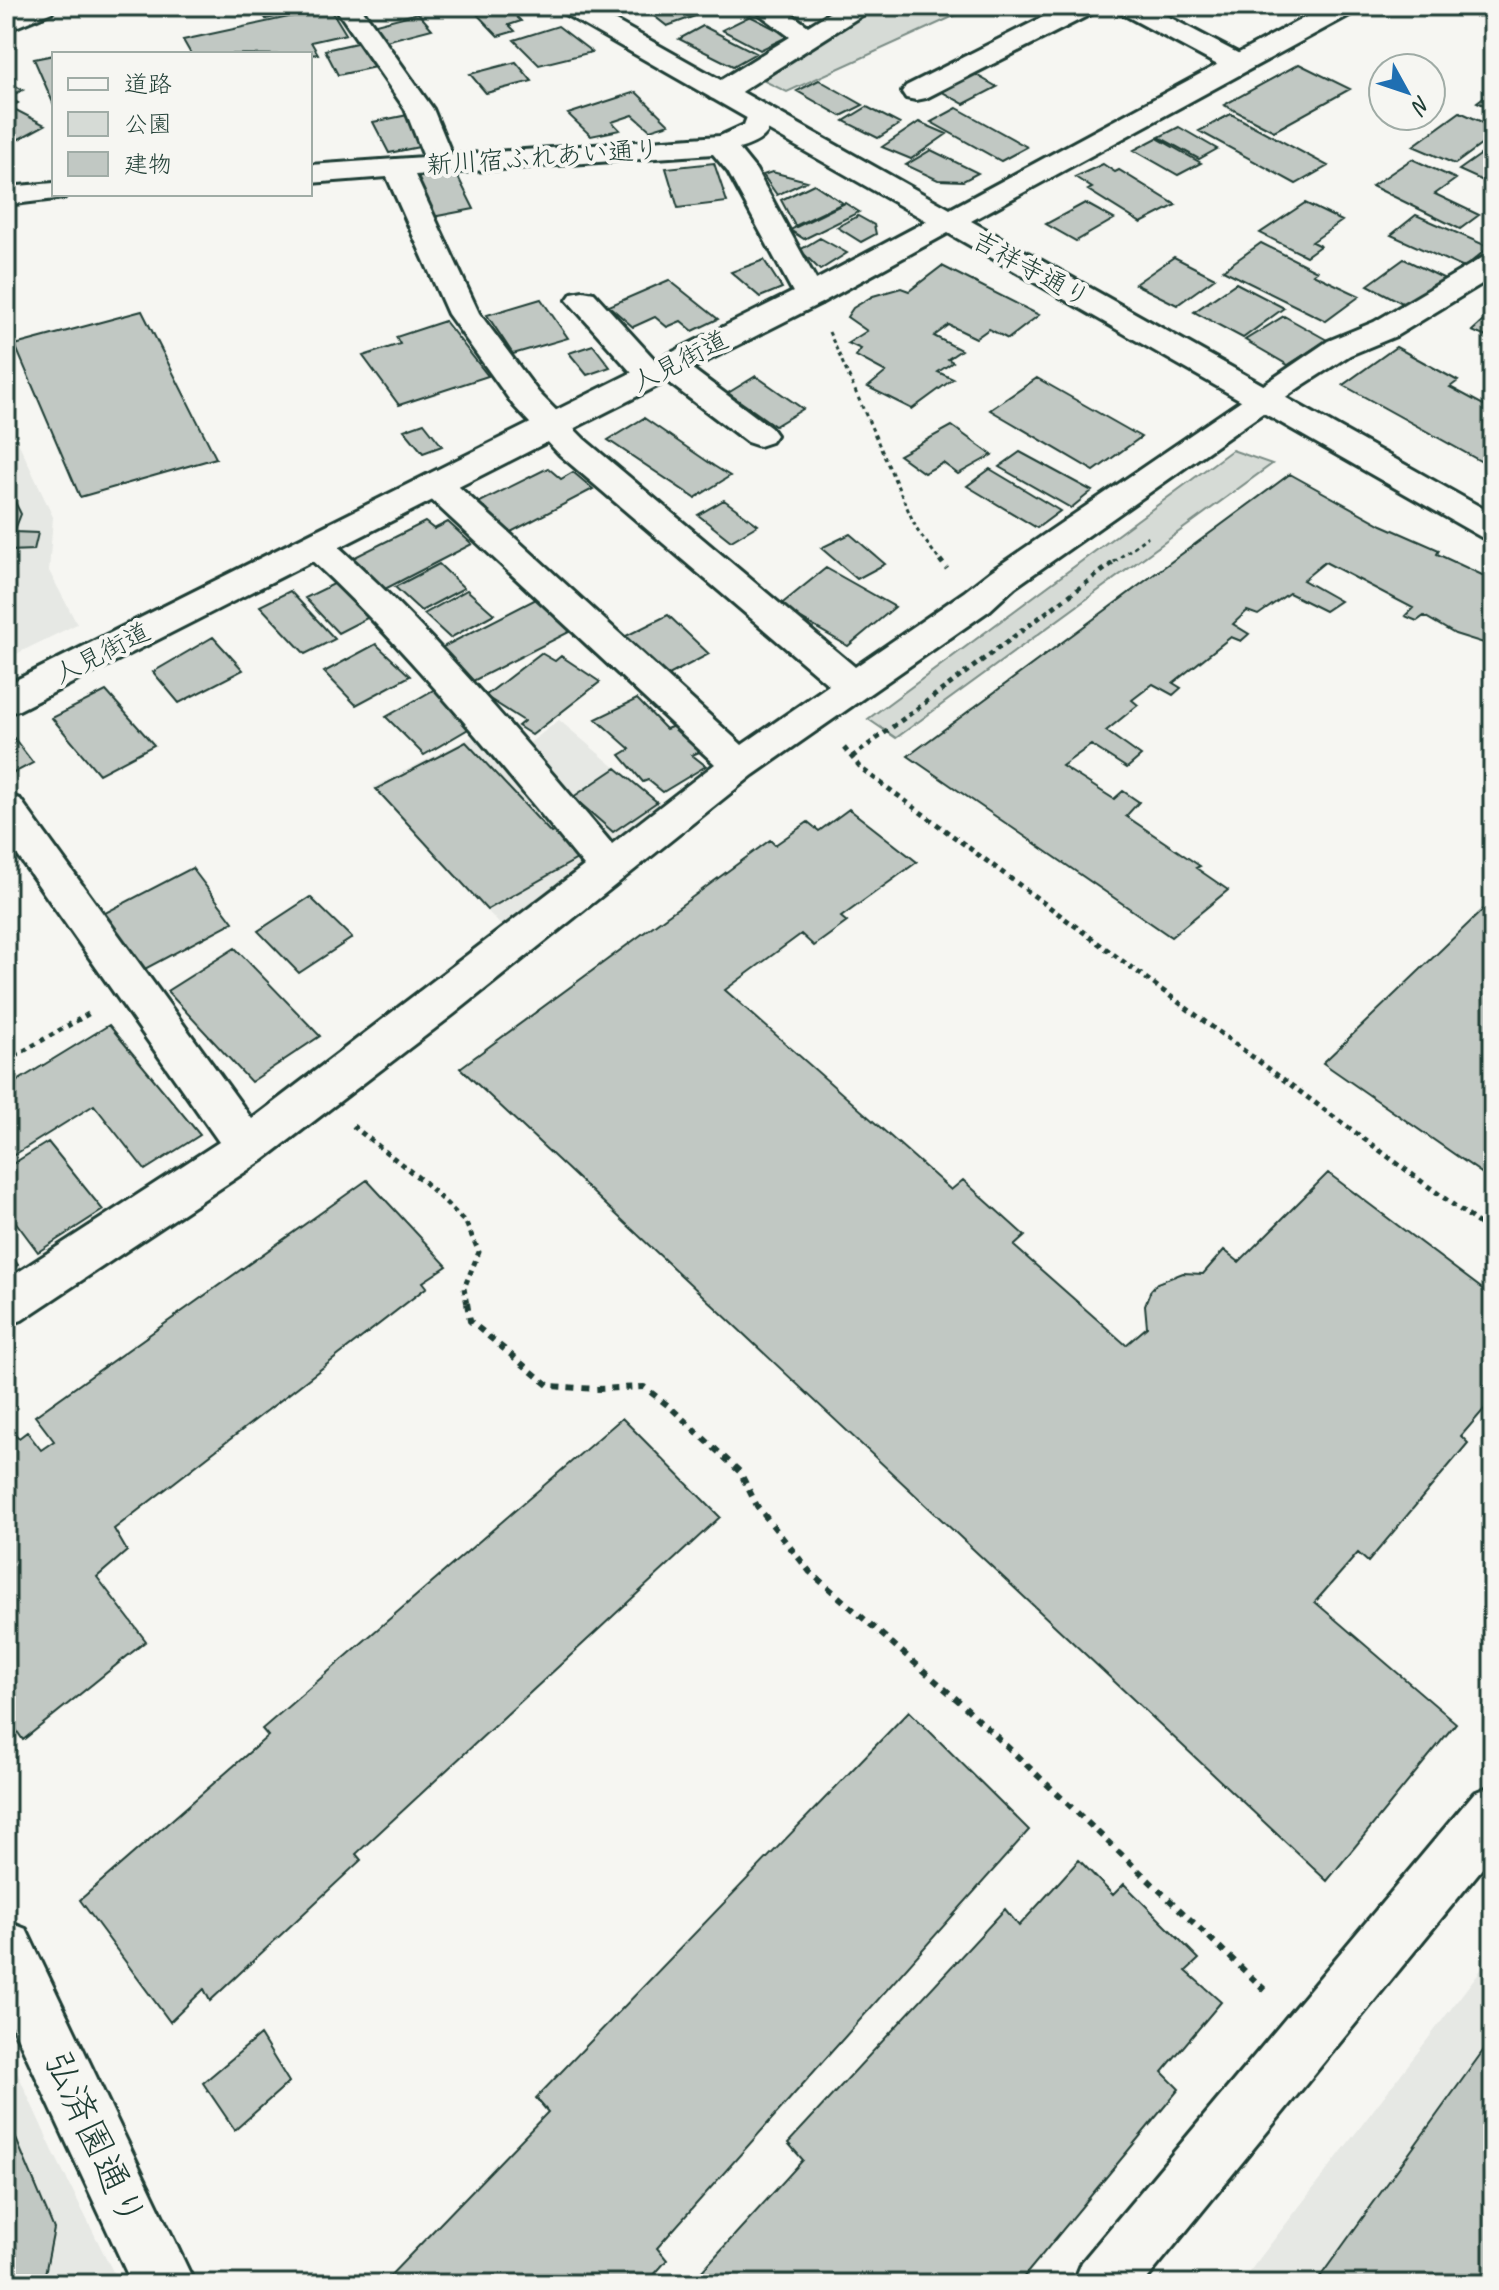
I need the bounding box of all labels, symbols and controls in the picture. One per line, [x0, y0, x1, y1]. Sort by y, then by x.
legend [52, 52, 312, 196]
north arrow [1367, 52, 1447, 132]
text: 道路 [124, 69, 172, 99]
text: N [1404, 90, 1437, 121]
text: 公園 [124, 109, 172, 139]
street label: 新川宿ふれあい通り [425, 132, 661, 182]
text: 建物 [124, 149, 172, 179]
street label: 吉祥寺通り [966, 223, 1096, 315]
street label: 人見街道 [626, 323, 734, 399]
street label: 人見街道 [48, 615, 156, 691]
street label: 弘済園通り [34, 2043, 156, 2235]

